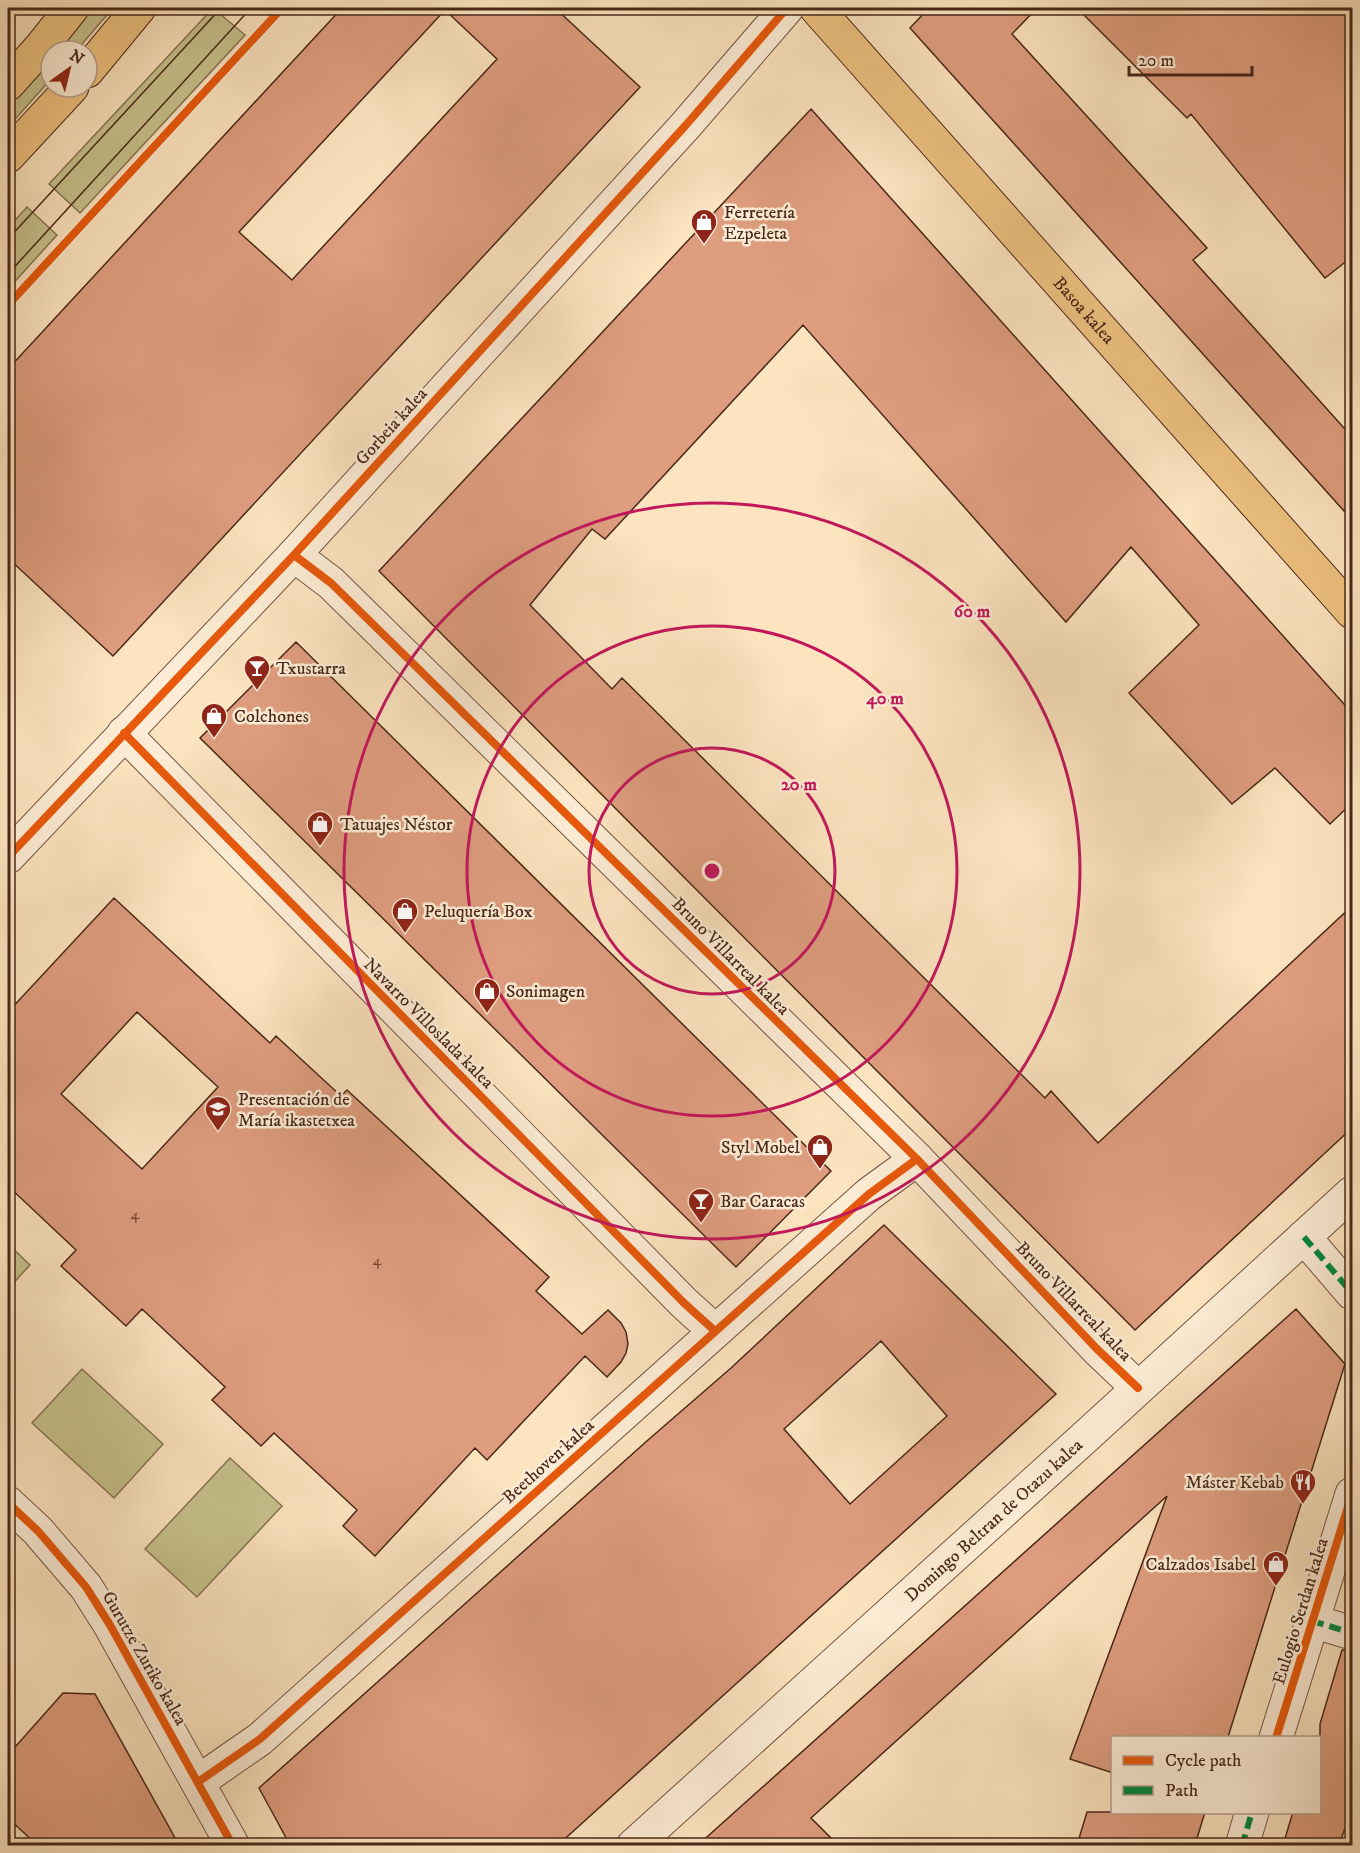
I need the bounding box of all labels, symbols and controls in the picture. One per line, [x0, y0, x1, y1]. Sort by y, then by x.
north arrow [39, 39, 99, 99]
scale bar [1129, 39, 1252, 77]
text: N [66, 45, 88, 69]
text: 20 m [1138, 50, 1174, 72]
place label: Ferretería Ezpeleta [724, 202, 795, 245]
shop icon: Ferretería Ezpeleta [689, 207, 719, 245]
street label: Basoa kalea [1048, 273, 1119, 349]
street label: Gorbeia kalea [351, 383, 433, 470]
text: 60 m [954, 601, 991, 623]
bar icon: Txustarra [242, 653, 272, 691]
place label: Txustarra [276, 658, 346, 680]
text: 40 m [865, 688, 904, 710]
shop icon: Colchones [199, 701, 229, 739]
place label: Colchones [234, 706, 309, 728]
text: 20 m [781, 774, 817, 796]
shop icon: Tatuajes Néstor [305, 809, 335, 847]
place label: Tatuajes Néstor [340, 814, 453, 836]
centre of rings [702, 861, 722, 881]
street label: Bruno Villarreal kalea [667, 893, 794, 1021]
shop icon: Peluquería Box [390, 896, 420, 934]
place label: Peluquería Box [424, 901, 533, 923]
street label: Navarro Villoslada kalea [358, 954, 498, 1094]
shop icon: Sonimagen [472, 976, 502, 1014]
place label: Sonimagen [506, 981, 586, 1003]
place label: Presentación de María ikastetxea [238, 1089, 355, 1132]
school or university icon: Presentación de María ikastetxea [203, 1094, 233, 1132]
shop icon: Styl Mobel [805, 1132, 835, 1170]
place label: Styl Mobel [721, 1137, 801, 1159]
bar icon: Bar Caracas [686, 1186, 716, 1224]
place label: Bar Caracas [720, 1191, 805, 1213]
house number: 4 [131, 1205, 140, 1224]
street label: Bruno Villarreal kalea [1011, 1237, 1136, 1366]
house number: 4 [373, 1251, 382, 1270]
street label: Beethoven kalea [498, 1415, 599, 1509]
street label: Domingo Beltran de Otazu kalea [900, 1434, 1088, 1607]
restaurant icon: Máster Kebab [1288, 1467, 1318, 1505]
place label: Máster Kebab [1186, 1472, 1284, 1494]
street label: Eulogio Serdan kalea [1268, 1535, 1334, 1687]
shop icon: Calzados Isabel [1261, 1549, 1291, 1587]
place label: Calzados Isabel [1146, 1554, 1257, 1576]
street label: Gurutze Zuriko kalea [97, 1587, 192, 1730]
legend [1111, 1736, 1321, 1814]
text: Cycle path [1165, 1750, 1242, 1772]
text: Path [1165, 1780, 1199, 1802]

